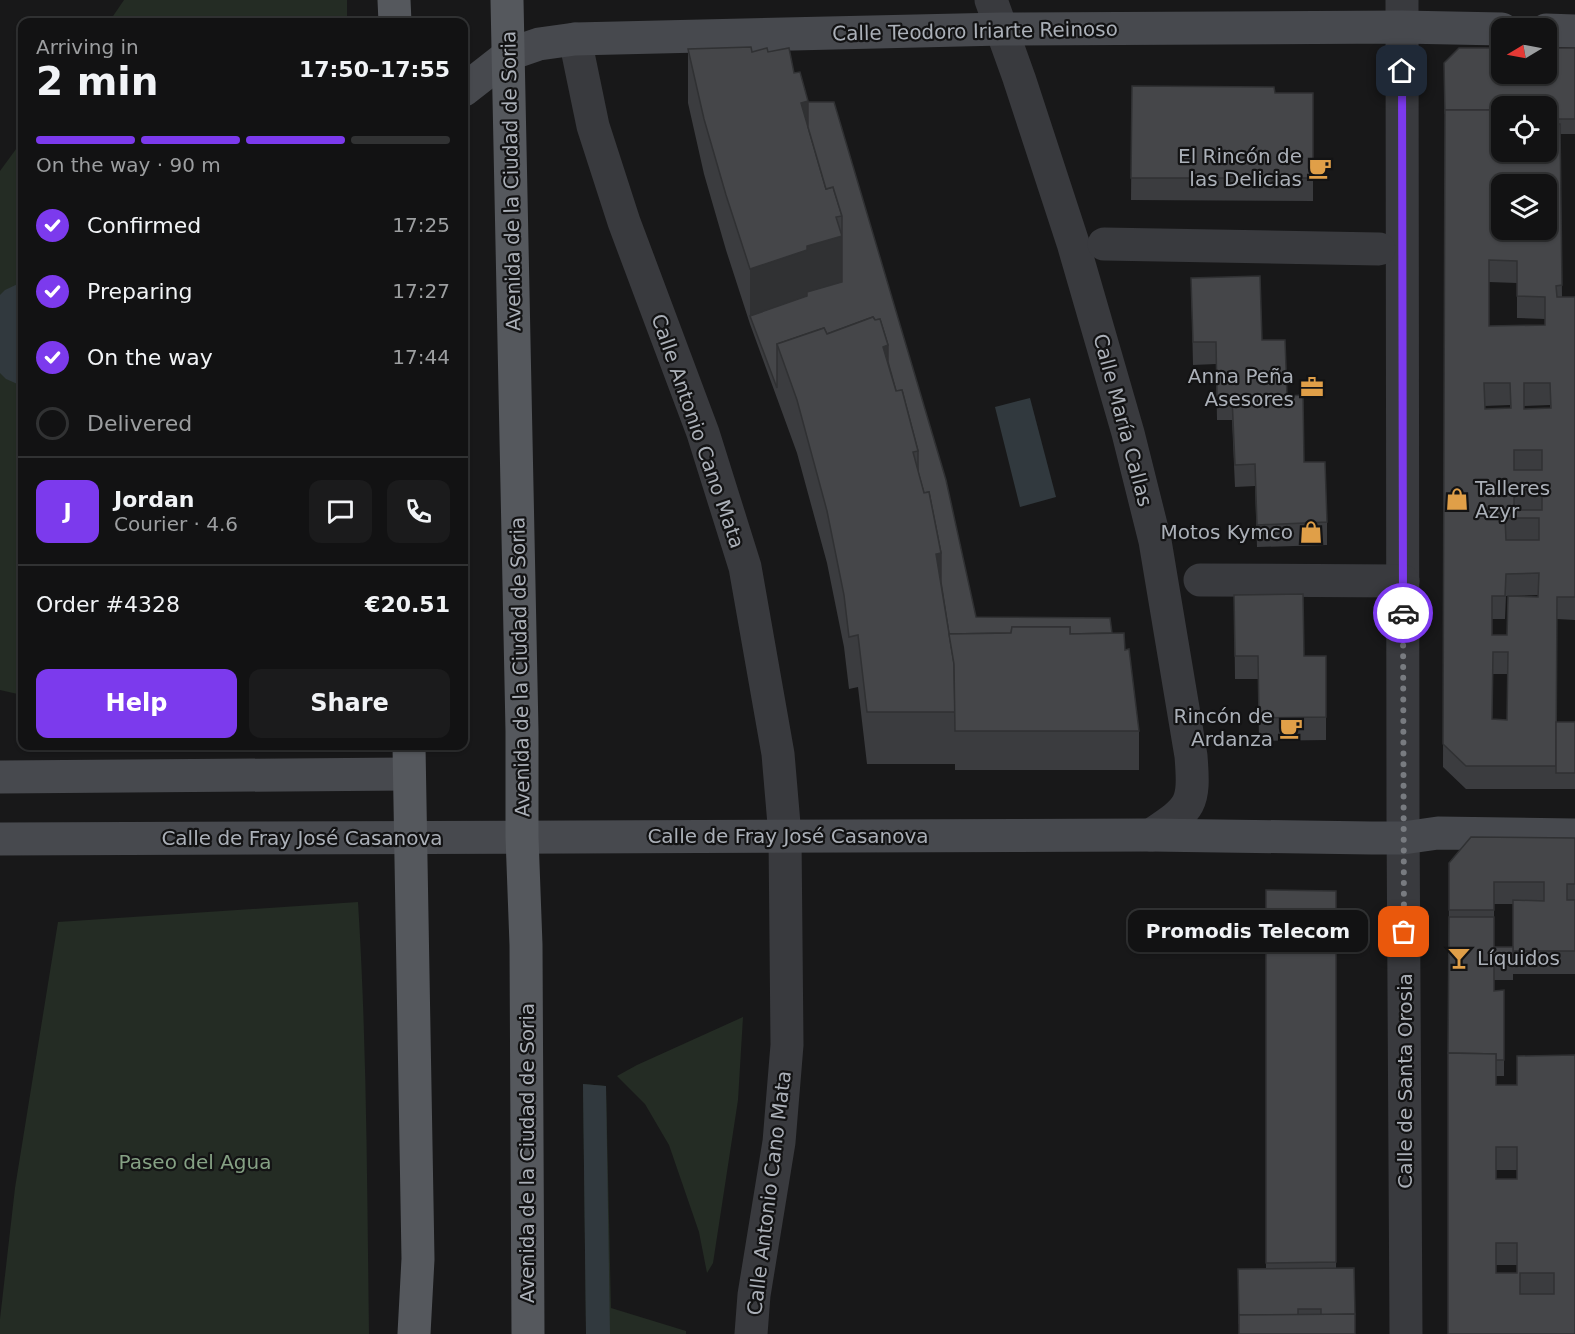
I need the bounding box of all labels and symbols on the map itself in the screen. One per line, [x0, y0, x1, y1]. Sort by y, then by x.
street label: Calle Teodoro Iriarte Reinoso [832, 17, 1118, 45]
north arrow [1491, 18, 1557, 84]
street label: Avenida de la Ciudad de Soria [496, 31, 526, 331]
pin [1376, 45, 1427, 96]
place label: El Rincón de las Delicias [1178, 144, 1302, 191]
cafe icon: El Rincón de las Delicias [1307, 155, 1333, 181]
street label: Calle Antonio Cano Mata [647, 311, 749, 551]
street label: Calle María Callas [1088, 331, 1158, 509]
place label: Anna Peña Asesores [1188, 364, 1294, 411]
office icon: Anna Peña Asesores [1299, 374, 1325, 400]
place label: Talleres Azyr [1474, 476, 1550, 523]
shop icon: Talleres Azyr [1444, 486, 1470, 512]
street label: Avenida de la Ciudad de Soria [505, 517, 535, 817]
shop icon: Motos Kymco [1298, 519, 1324, 545]
place label: Motos Kymco [1160, 520, 1293, 544]
courier [1373, 583, 1433, 643]
place label: Rincón de Ardanza [1174, 704, 1273, 751]
cafe icon: Rincón de Ardanza [1278, 715, 1304, 741]
street label: Calle de Fray José Casanova [647, 824, 929, 848]
street label: Calle de Fray José Casanova [161, 826, 443, 850]
pin [1378, 906, 1429, 957]
callout: Promodis Telecom [1128, 911, 1368, 953]
bar icon: Líquidos [1446, 945, 1472, 971]
place label: Líquidos [1477, 946, 1560, 970]
street label: Calle de Santa Orosia [1393, 973, 1417, 1189]
street label: Avenida de la Ciudad de Soria [515, 1003, 539, 1303]
street label: Calle Antonio Cano Mata [742, 1069, 796, 1317]
park label: Paseo del Agua [119, 1150, 271, 1174]

